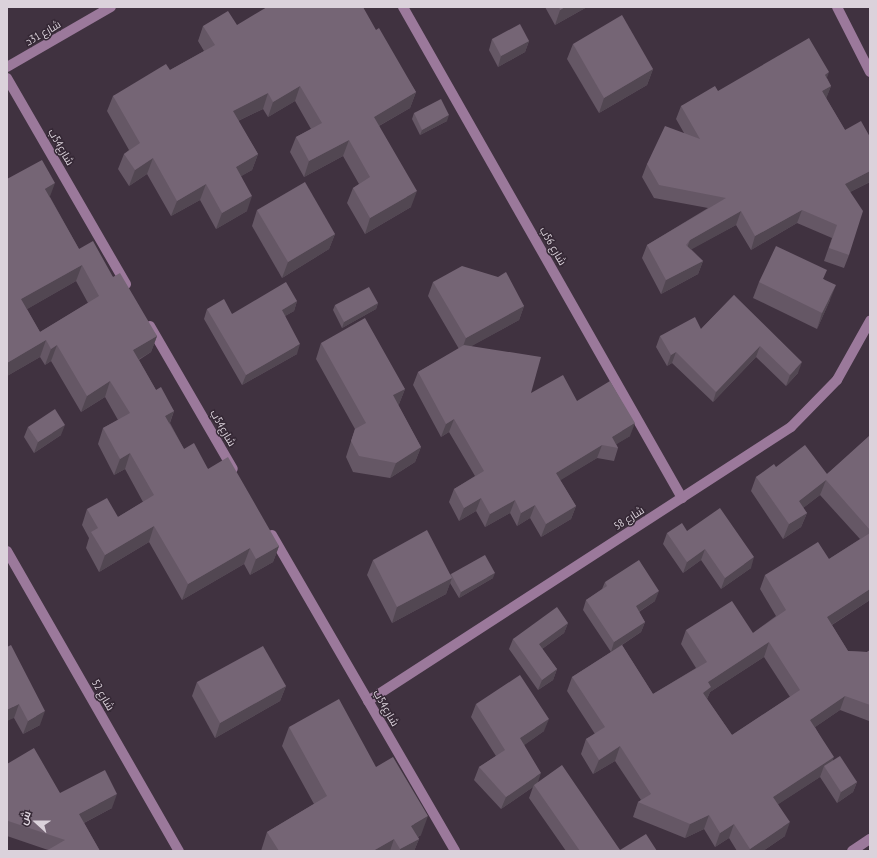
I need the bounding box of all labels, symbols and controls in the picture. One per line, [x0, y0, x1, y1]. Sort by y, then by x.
street label: شارع 31د [23, 18, 63, 48]
street label: شارع54ب [45, 126, 77, 168]
street label: شارع 56ب [537, 224, 569, 268]
street label: شارع54ب [207, 407, 239, 449]
street label: شارع 58 [611, 503, 647, 533]
street label: شارع 52 [89, 677, 117, 713]
street label: شارع54ب [370, 687, 402, 729]
north arrow [16, 802, 56, 842]
text: ش [16, 809, 34, 827]

